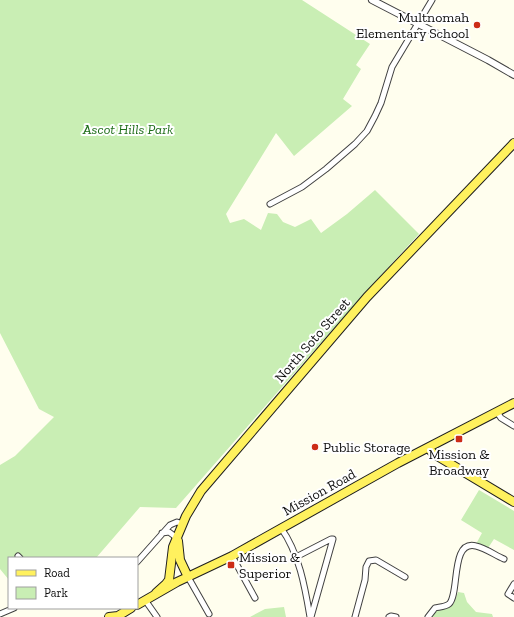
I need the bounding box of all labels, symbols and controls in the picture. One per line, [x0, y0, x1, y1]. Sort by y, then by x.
place label: Multnomah Elementary School [356, 9, 469, 42]
marker: Multnomah Elementary School [472, 20, 482, 30]
park label: Ascot Hills Park [82, 121, 173, 138]
street label: North Soto Street [271, 294, 354, 386]
marker: Mission & Broadway [454, 434, 464, 444]
place label: Public Storage [323, 439, 411, 456]
marker: Public Storage [310, 442, 320, 452]
place label: Mission & Broadway [428, 446, 490, 479]
street label: Mission Road [280, 465, 359, 519]
place label: Mission & Superior [239, 549, 300, 582]
legend [8, 557, 138, 609]
marker: Mission & Superior [226, 560, 236, 570]
text: Road [44, 566, 70, 580]
text: Park [44, 586, 69, 600]

